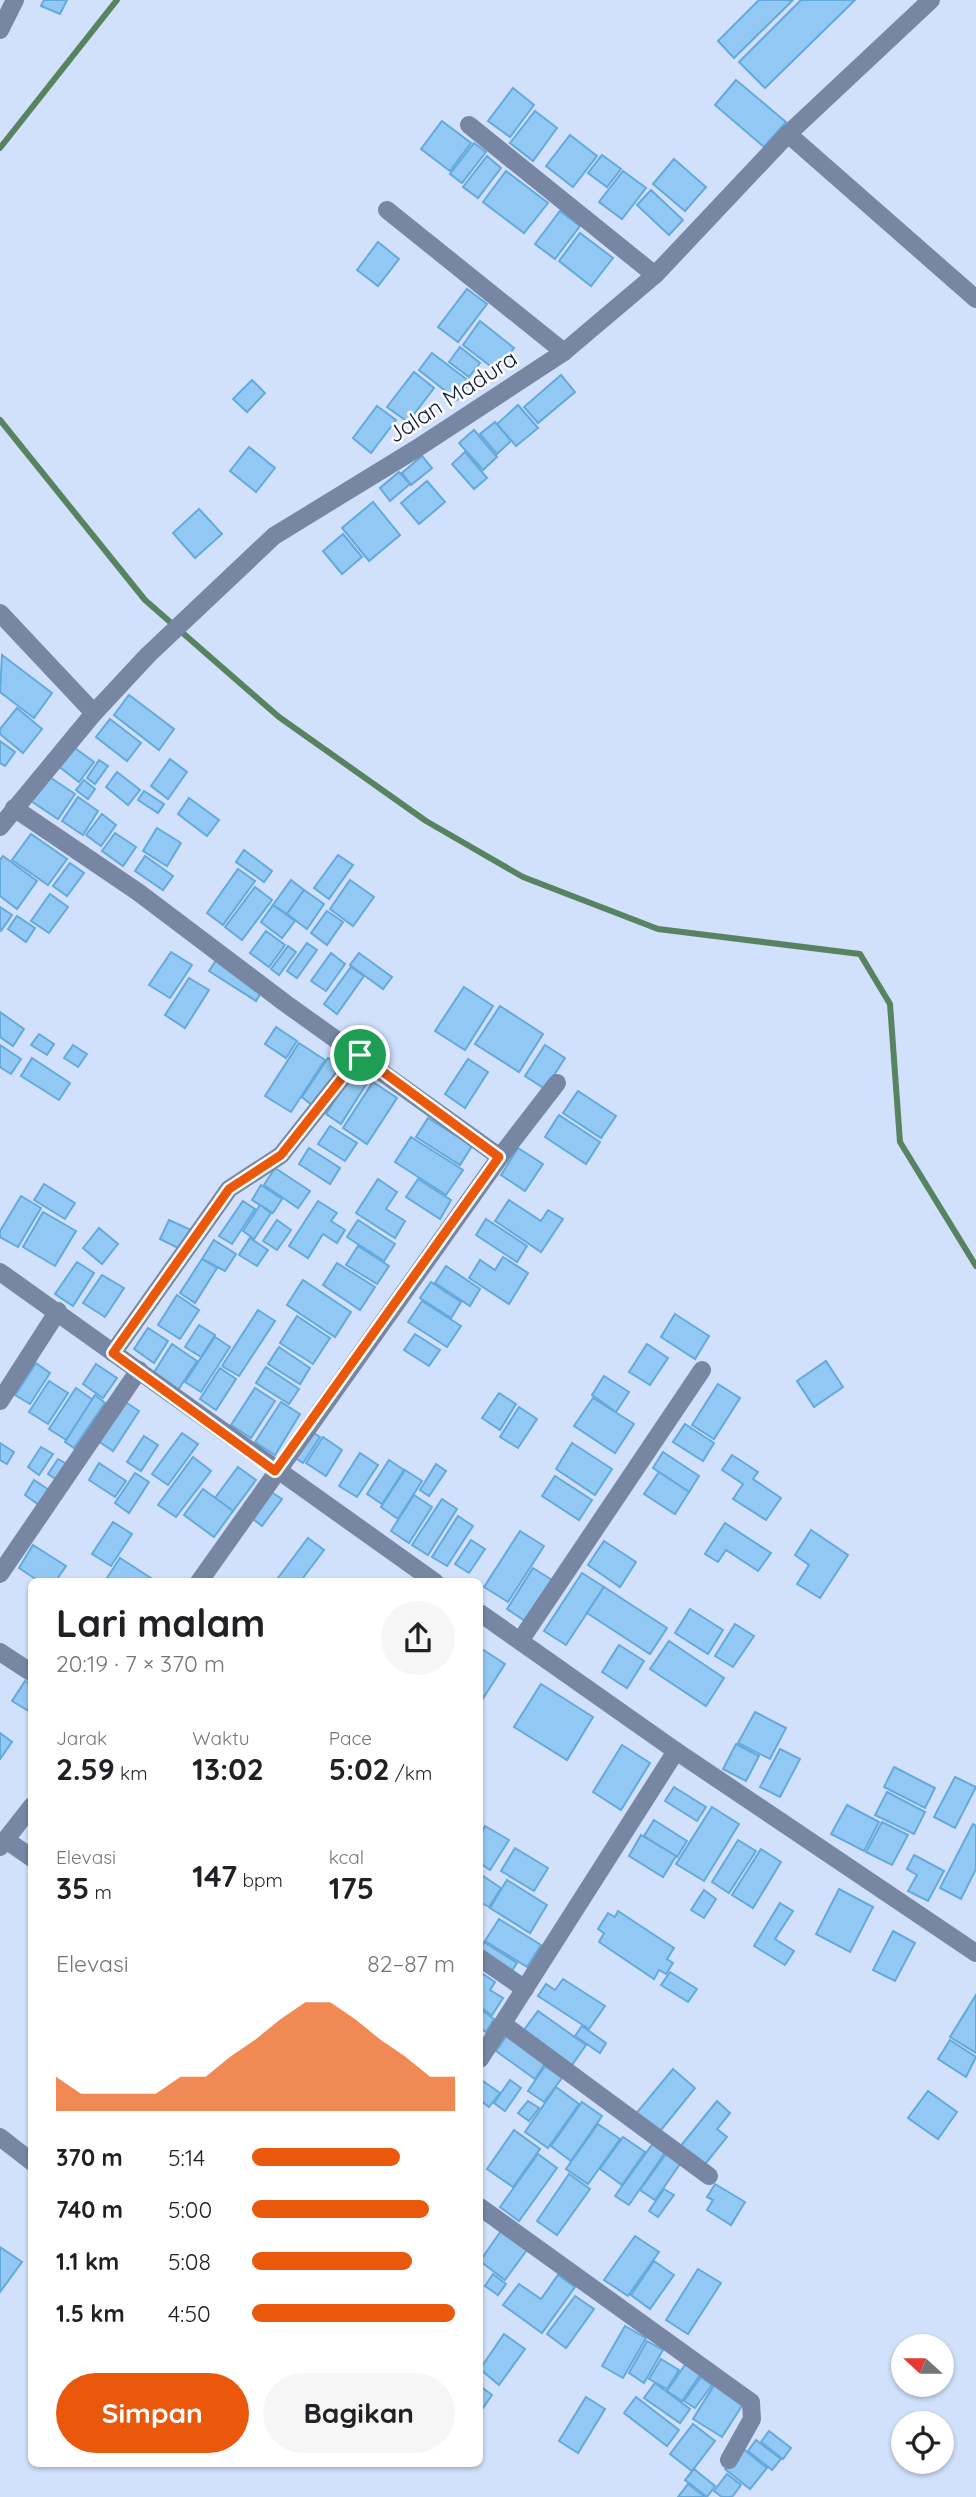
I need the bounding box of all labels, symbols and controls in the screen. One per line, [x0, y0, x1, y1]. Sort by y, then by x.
street label: Jalan Madura [382, 343, 522, 449]
pin [330, 1025, 390, 1085]
icon: arrive [341, 1036, 379, 1074]
text: Lari malam [56, 1599, 265, 1647]
button: share [381, 1601, 455, 1675]
text: 20:19 · 7 × 370 m [56, 1649, 225, 1678]
text: Jarak [56, 1726, 107, 1750]
text: Waktu [192, 1726, 249, 1750]
text: Pace [329, 1726, 372, 1750]
text: 2.59 [56, 1750, 115, 1788]
text: 13:02 [192, 1750, 264, 1788]
text: 5:02 [329, 1750, 390, 1788]
text: km [115, 1761, 148, 1785]
text: /km [390, 1761, 432, 1785]
text: Elevasi [56, 1845, 116, 1869]
text: kcal [329, 1845, 364, 1869]
text: 147 [192, 1857, 237, 1895]
text: bpm [237, 1868, 283, 1892]
text: 35 [56, 1869, 89, 1907]
text: 175 [329, 1869, 374, 1907]
text: m [89, 1880, 112, 1904]
text: Elevasi [56, 1949, 129, 1978]
text: 82–87 m [367, 1949, 455, 1978]
text: 370 m [56, 2143, 123, 2172]
text: 5:14 [168, 2143, 205, 2172]
text: 740 m [56, 2195, 123, 2224]
text: 5:00 [168, 2195, 212, 2224]
text: 1.1 km [56, 2247, 119, 2276]
text: 5:08 [168, 2247, 211, 2276]
text: 1.5 km [56, 2299, 125, 2328]
text: 4:50 [168, 2299, 211, 2328]
north arrow [891, 2334, 954, 2398]
map controls [891, 2334, 954, 2474]
button: Simpan [56, 2373, 249, 2453]
button: Bagikan [263, 2373, 455, 2453]
button: locate [891, 2411, 954, 2474]

